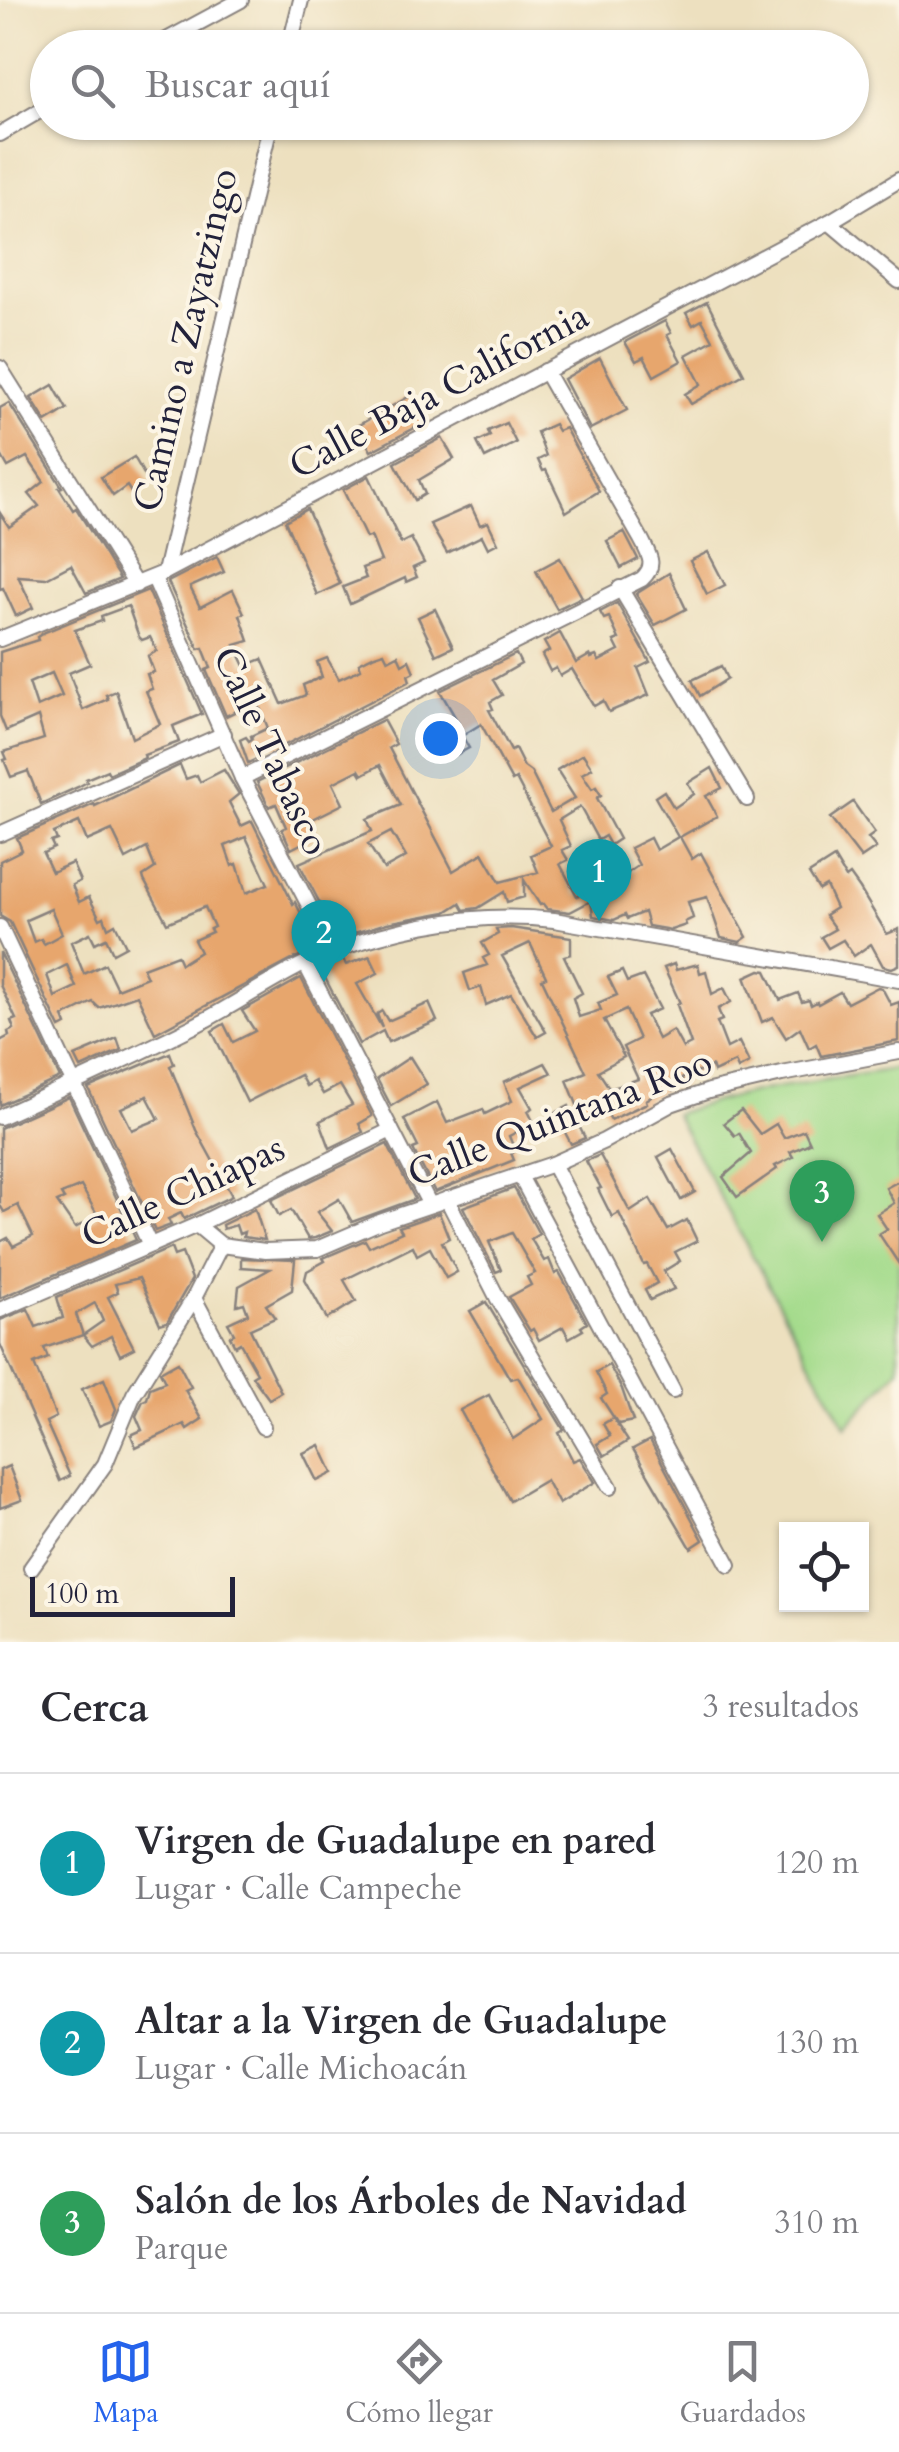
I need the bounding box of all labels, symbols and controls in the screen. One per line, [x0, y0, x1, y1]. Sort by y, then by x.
search box [30, 30, 869, 140]
icon: search [65, 58, 120, 113]
text: Buscar aquí [145, 59, 331, 111]
street label: Camino a Zayatzingo [121, 163, 251, 517]
street label: Calle Baja California [280, 290, 598, 492]
street label: Calle Tabasco [200, 639, 342, 863]
your location [415, 713, 466, 764]
pin: 1 [566, 838, 632, 921]
pin: 2 [292, 900, 356, 982]
street label: Calle Quintana Roo [400, 1036, 720, 1200]
street label: Calle Chiapas [73, 1122, 293, 1262]
pin: 3 [790, 1160, 854, 1242]
map controls [779, 1522, 869, 1612]
button: locate [779, 1522, 869, 1612]
scale bar [30, 1572, 235, 1616]
text: 100 m [45, 1575, 119, 1613]
text: Cerca [40, 1679, 149, 1736]
text: 3 resultados [702, 1685, 859, 1729]
text: Virgen de Guadalupe en pared [135, 1815, 656, 1867]
text: 1 [64, 1841, 81, 1885]
text: 120 m [774, 1841, 859, 1885]
text: Lugar · Calle Campeche [135, 1867, 462, 1911]
text: Altar a la Virgen de Guadalupe [135, 1995, 668, 2047]
text: 2 [64, 2021, 81, 2065]
text: 130 m [774, 2021, 859, 2065]
text: Lugar · Calle Michoacán [135, 2047, 467, 2091]
text: Salón de los Árboles de Navidad [135, 2175, 687, 2227]
text: 3 [64, 2201, 81, 2245]
text: 310 m [774, 2201, 859, 2245]
text: Parque [135, 2227, 229, 2271]
tab: Mapa [93, 2334, 159, 2432]
tab: Cómo llegar [345, 2334, 493, 2432]
tab: Guardados [680, 2334, 806, 2432]

